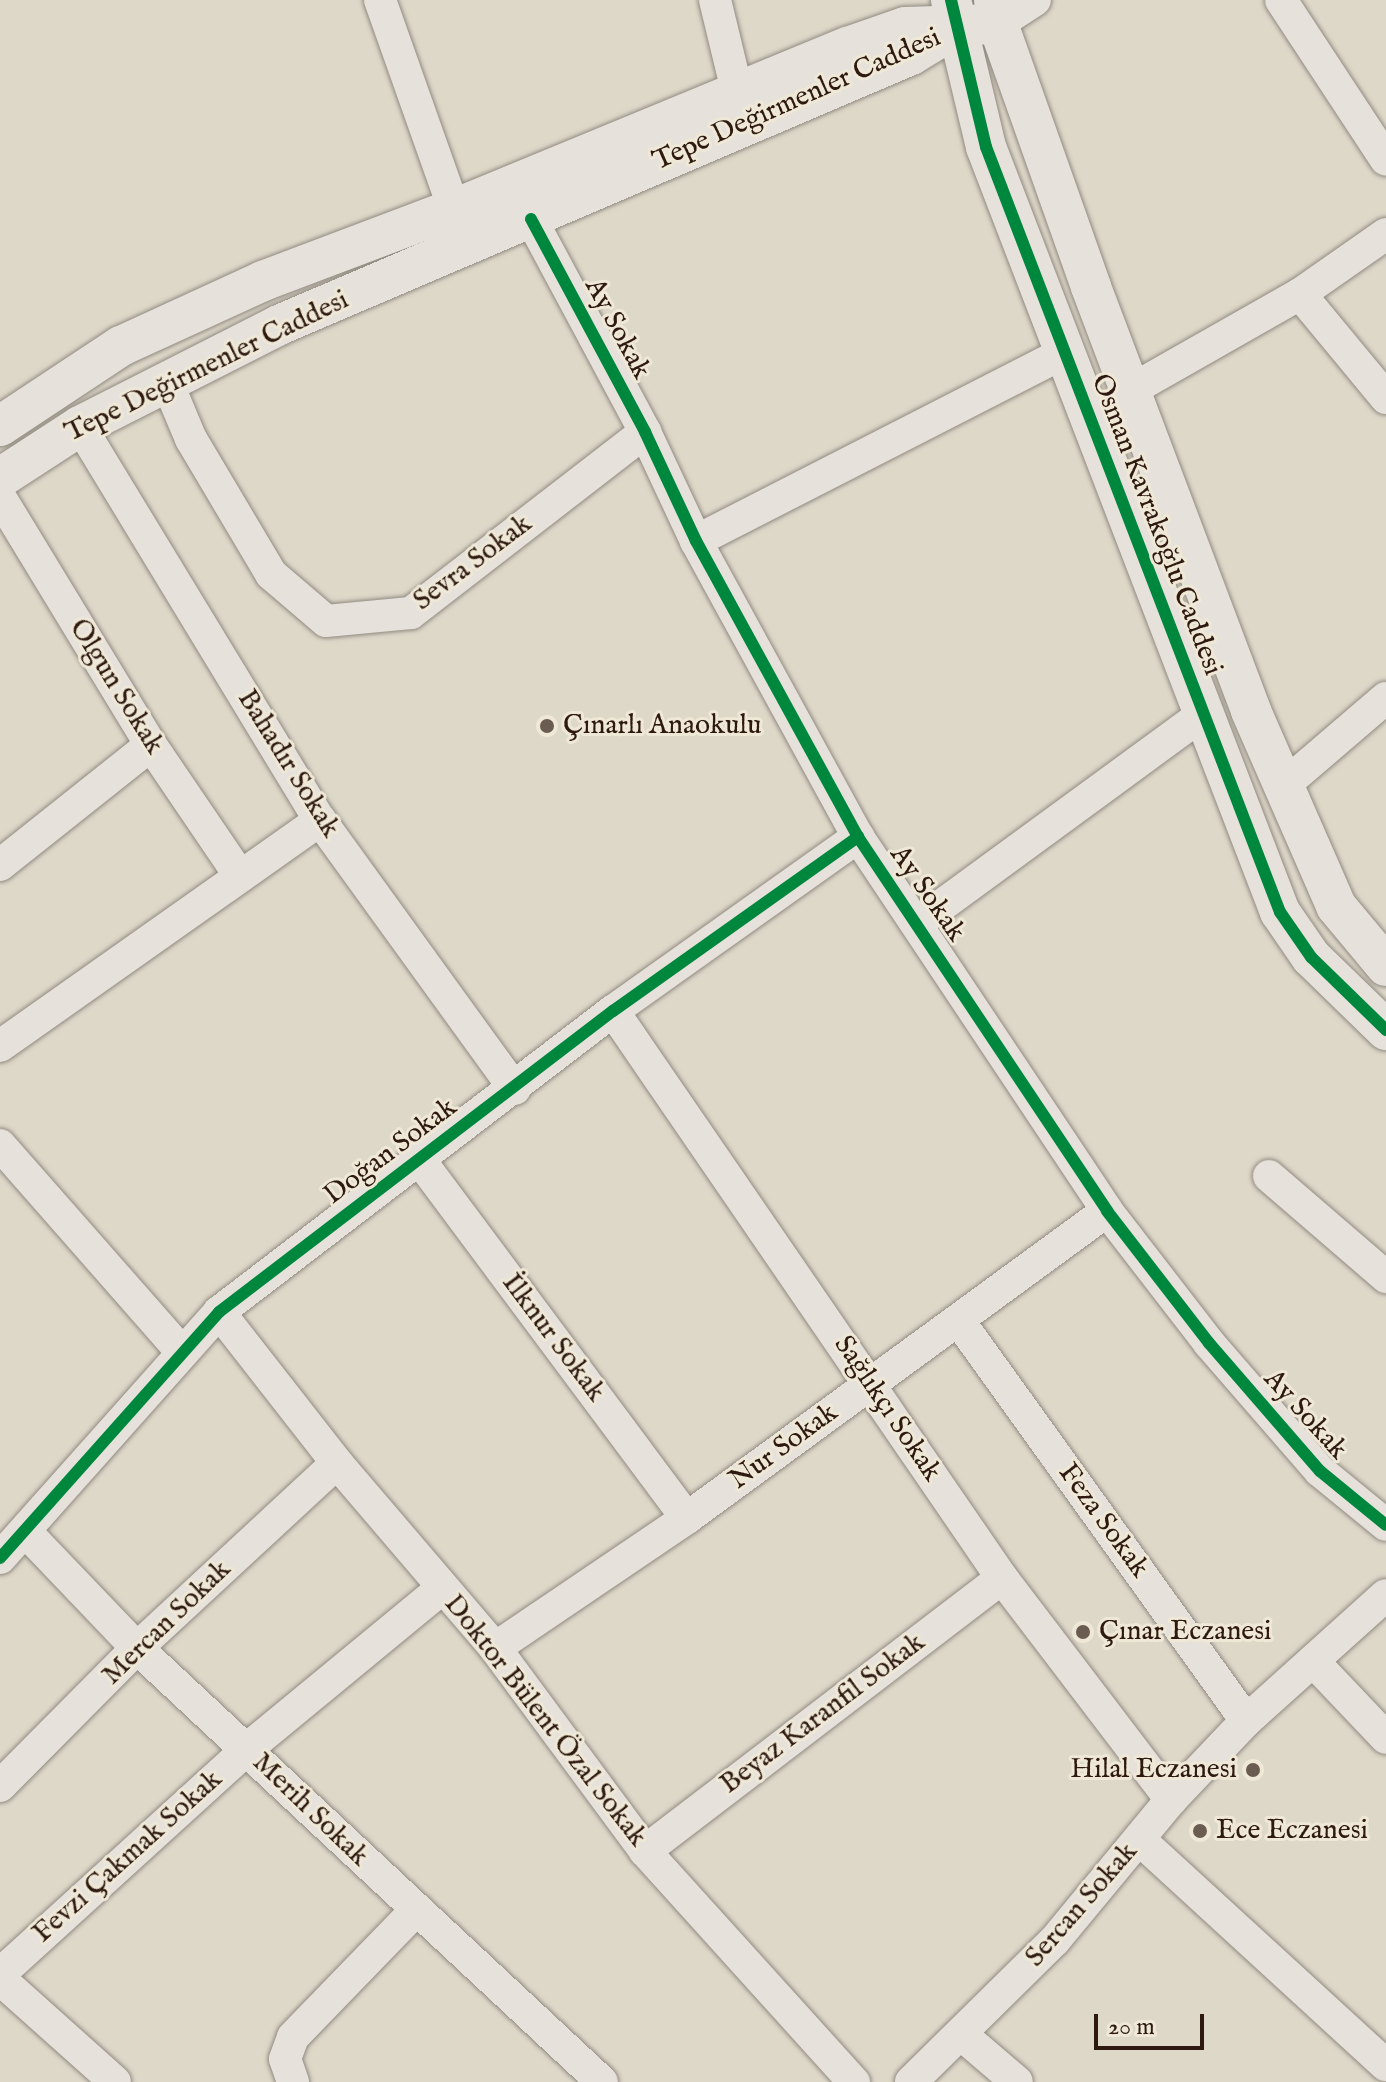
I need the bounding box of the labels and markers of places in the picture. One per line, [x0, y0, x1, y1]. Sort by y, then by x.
place label: Çınarlı Anaokulu [563, 709, 762, 743]
marker: Çınarlı Anaokulu [538, 717, 556, 735]
place label: Çınar Eczanesi [1099, 1615, 1271, 1649]
marker: Çınar Eczanesi [1074, 1623, 1092, 1641]
place label: Hilal Eczanesi [1070, 1753, 1237, 1787]
marker: Hilal Eczanesi [1244, 1761, 1262, 1779]
place label: Ece Eczanesi [1216, 1814, 1368, 1848]
marker: Ece Eczanesi [1191, 1822, 1209, 1840]

